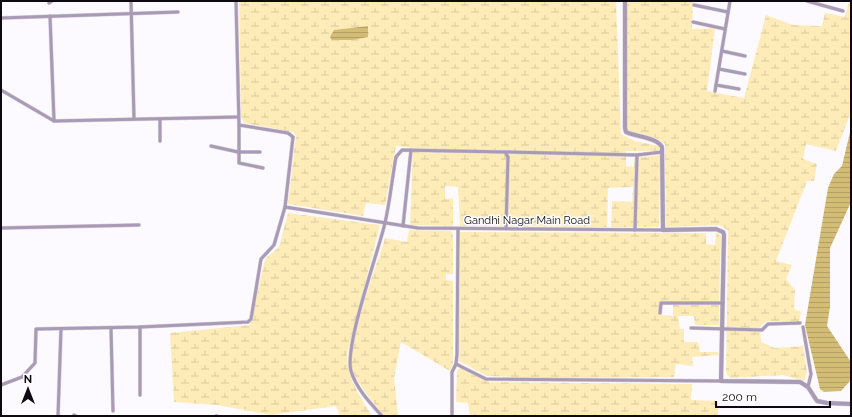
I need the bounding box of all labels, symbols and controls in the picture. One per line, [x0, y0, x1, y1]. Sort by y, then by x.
street label: Gandhi Nagar Main Road [464, 214, 590, 227]
north arrow [8, 369, 48, 409]
text: N [24, 373, 32, 386]
scale bar [716, 383, 830, 409]
text: 200 m [722, 390, 757, 404]

